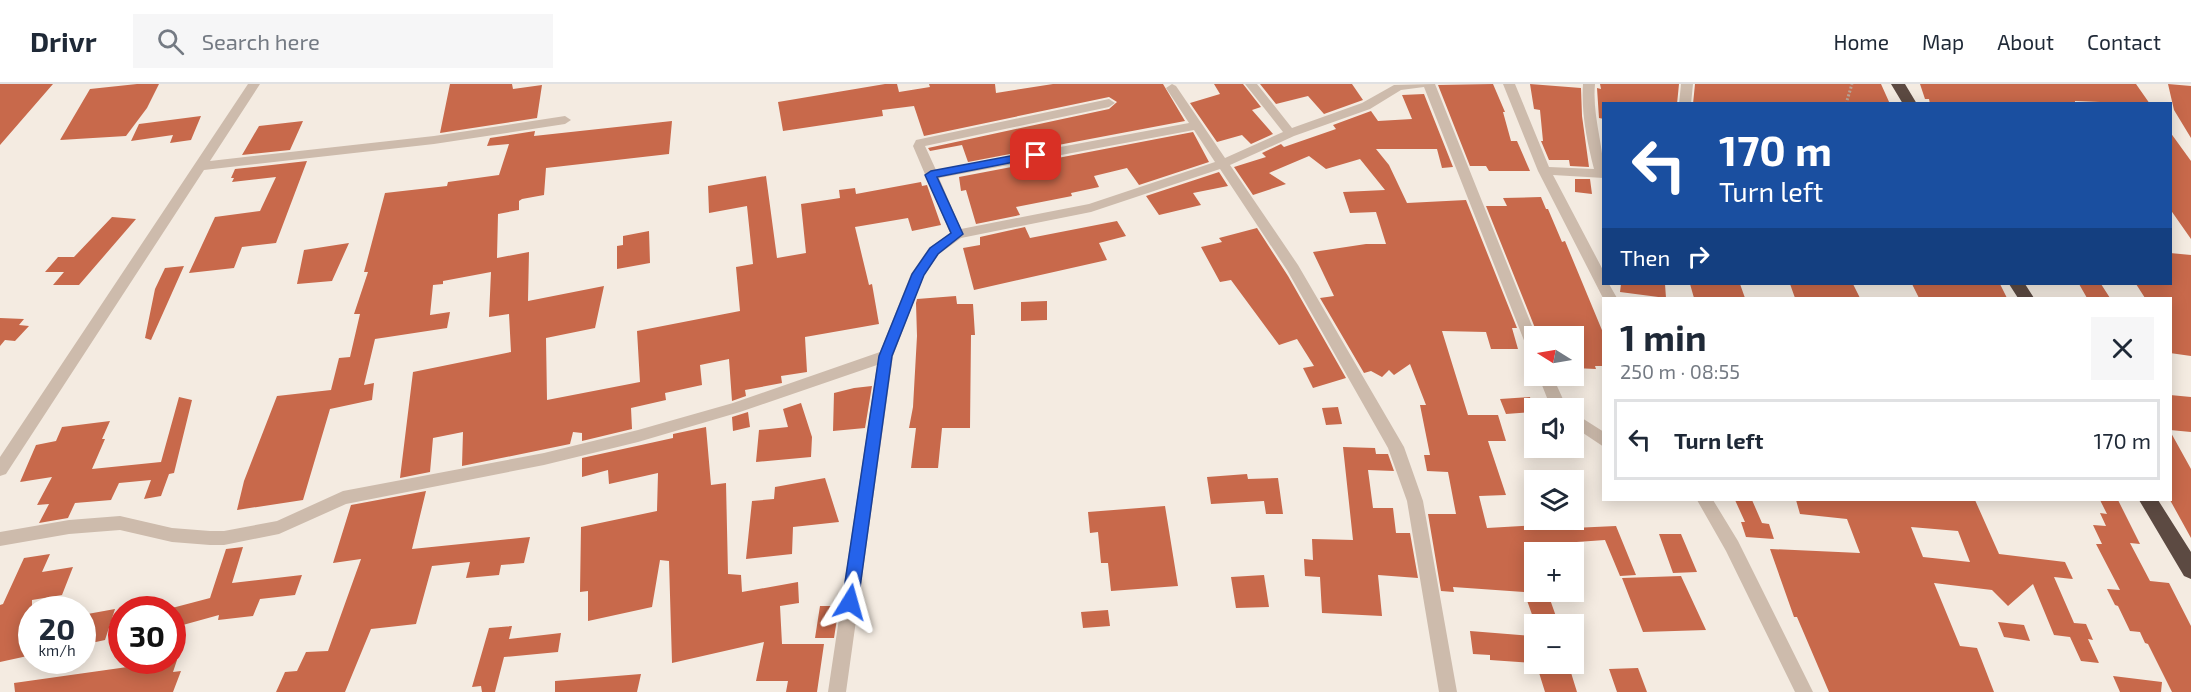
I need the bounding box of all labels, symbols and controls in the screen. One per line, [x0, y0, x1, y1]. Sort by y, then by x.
search box [133, 14, 553, 68]
text: Drivr [30, 24, 97, 58]
icon: search [154, 25, 187, 58]
text: Search here [202, 28, 320, 54]
text: Home [1833, 29, 1889, 54]
text: Map [1922, 29, 1964, 54]
text: About [1997, 29, 2054, 54]
text: Contact [2087, 29, 2161, 54]
text: 170 m [1719, 124, 1832, 174]
icon: left [1620, 126, 1698, 204]
pin [1010, 129, 1061, 180]
icon: arrive [1019, 138, 1052, 171]
text: Turn left [1719, 175, 1823, 207]
icon: right [1682, 240, 1715, 273]
text: Then [1620, 244, 1670, 270]
text: 1 min [1620, 315, 1707, 358]
button: close [2091, 317, 2154, 380]
north arrow [1524, 326, 1584, 386]
map controls [1524, 326, 1584, 674]
text: 250 m · 08:55 [1620, 359, 1740, 383]
button: sound [1524, 398, 1584, 458]
icon: left [1623, 423, 1656, 456]
text: Turn left [1674, 427, 1763, 453]
text: 170 m [2094, 427, 2151, 453]
button: layers [1524, 470, 1584, 530]
button: + [1524, 542, 1584, 602]
position arrow [818, 570, 882, 634]
speed limit sign: 30 [108, 596, 186, 674]
text: 20 [39, 610, 75, 646]
button: − [1524, 614, 1584, 674]
text: km/h [38, 641, 76, 659]

